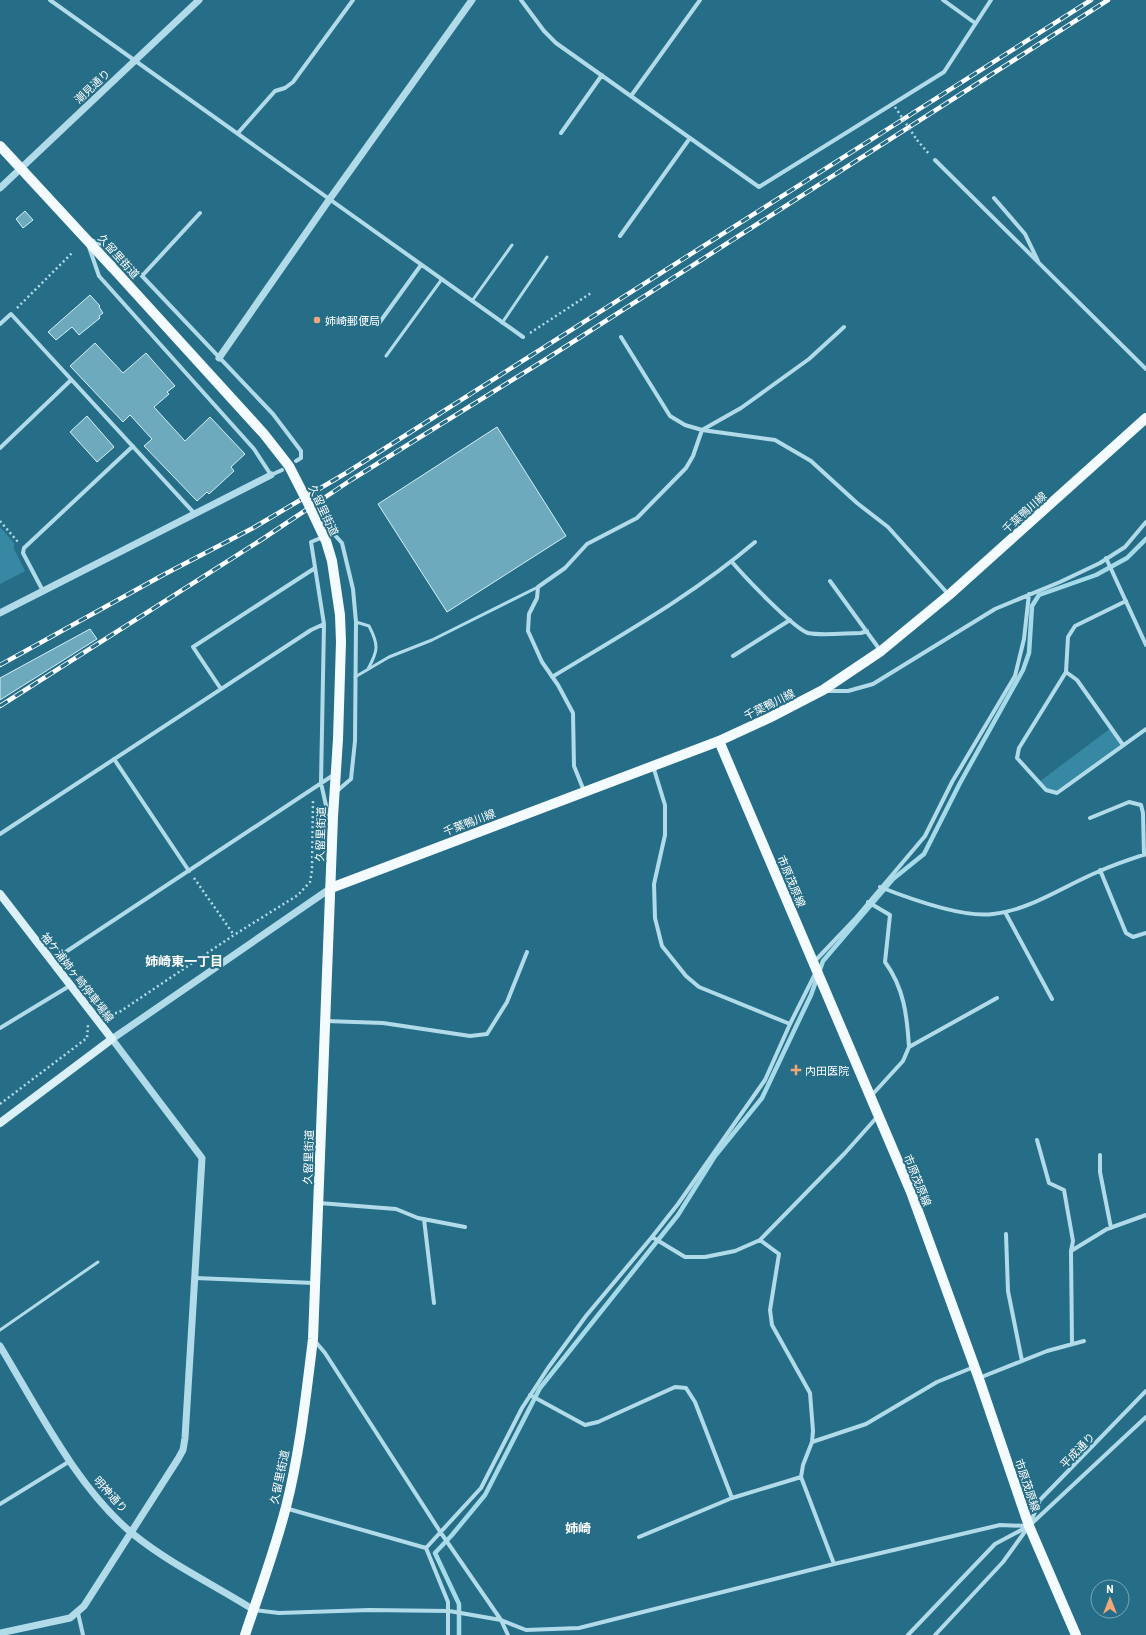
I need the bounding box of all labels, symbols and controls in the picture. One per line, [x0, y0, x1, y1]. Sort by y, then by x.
street label: 潮見通り [71, 66, 113, 106]
street label: 久留里街道 [96, 231, 142, 281]
place label: 姉崎郵便局 [325, 314, 380, 327]
marker: 姉崎郵便局 [312, 315, 322, 325]
street label: 久留里街道 [306, 482, 342, 538]
street label: 千葉鴨川線 [999, 489, 1049, 535]
street label: 千葉鴨川線 [741, 686, 797, 722]
street label: 久留里街道 [313, 806, 327, 862]
street label: 千葉鴨川線 [441, 806, 497, 838]
street label: 市原茂原線 [775, 853, 809, 909]
street label: 袖ケ浦姉ヶ崎停車場線 [39, 930, 117, 1024]
district label: 姉崎東一丁目 [145, 953, 223, 969]
marker: 内田医院 [790, 1064, 802, 1076]
place label: 内田医院 [805, 1064, 849, 1077]
street label: 久留里街道 [301, 1129, 315, 1185]
street label: 市原茂原線 [902, 1152, 934, 1208]
street label: 平成通り [1057, 1430, 1097, 1470]
street label: 久留里街道 [267, 1449, 291, 1505]
street label: 市原茂原線 [1013, 1457, 1043, 1513]
street label: 明神通り [91, 1473, 131, 1515]
district label: 姉崎 [565, 1520, 591, 1536]
north arrow [1090, 1579, 1130, 1619]
text: N [1106, 1582, 1114, 1595]

